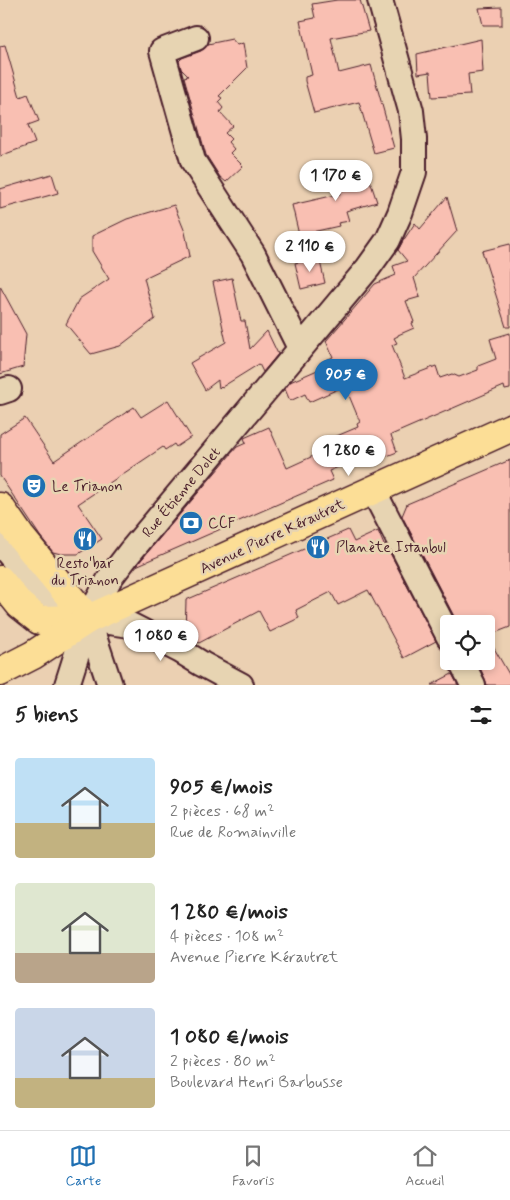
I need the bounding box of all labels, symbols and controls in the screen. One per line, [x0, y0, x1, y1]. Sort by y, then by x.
pin: 1 170 € [290, 160, 382, 202]
text: 1 170 € [310, 165, 362, 186]
pin: 2 110 € [264, 230, 356, 273]
text: 2 110 € [285, 236, 335, 257]
pin: 905 € [311, 358, 381, 401]
text: 905 € [326, 364, 366, 385]
pin: 1 280 € [303, 434, 395, 477]
text: 1 280 € [323, 440, 375, 461]
street label: Rue Étienne Dolet [137, 442, 226, 542]
theatre icon: Le Trianon [21, 473, 47, 499]
place label: Le Trianon [52, 477, 123, 497]
street label: Avenue Pierre Kérautret [197, 494, 348, 579]
bank icon: CCF [178, 510, 204, 536]
place label: CCF [208, 514, 236, 534]
restaurant icon: Resto'bar du Trianon [72, 526, 98, 552]
restaurant icon: Planète Istanbul [305, 534, 331, 560]
place label: Planète Istanbul [336, 538, 446, 558]
place label: Resto'bar du Trianon [51, 554, 119, 591]
map controls [440, 615, 495, 670]
button: locate [440, 615, 495, 670]
pin: 1 080 € [115, 620, 207, 662]
text: 1 080 € [134, 625, 188, 646]
text: 5 biens [15, 701, 78, 729]
icon: filters [467, 701, 495, 729]
text: 905 €/mois [170, 773, 273, 801]
icon: home [55, 778, 115, 838]
text: 2 pièces · 68 m² [170, 801, 274, 822]
text: Rue de Romainville [170, 822, 296, 843]
text: 1 280 €/mois [170, 898, 288, 926]
icon: home [55, 903, 115, 963]
text: 4 pièces · 108 m² [170, 926, 284, 947]
text: Avenue Pierre Kérautret [170, 947, 338, 968]
text: 1 080 €/mois [170, 1023, 289, 1051]
icon: home [55, 1028, 115, 1088]
text: 2 pièces · 80 m² [170, 1051, 276, 1072]
text: Boulevard Henri Barbusse [170, 1072, 343, 1093]
tab: Carte [65, 1142, 101, 1190]
tab: Favoris [232, 1142, 275, 1190]
tab: Accueil [405, 1142, 445, 1190]

